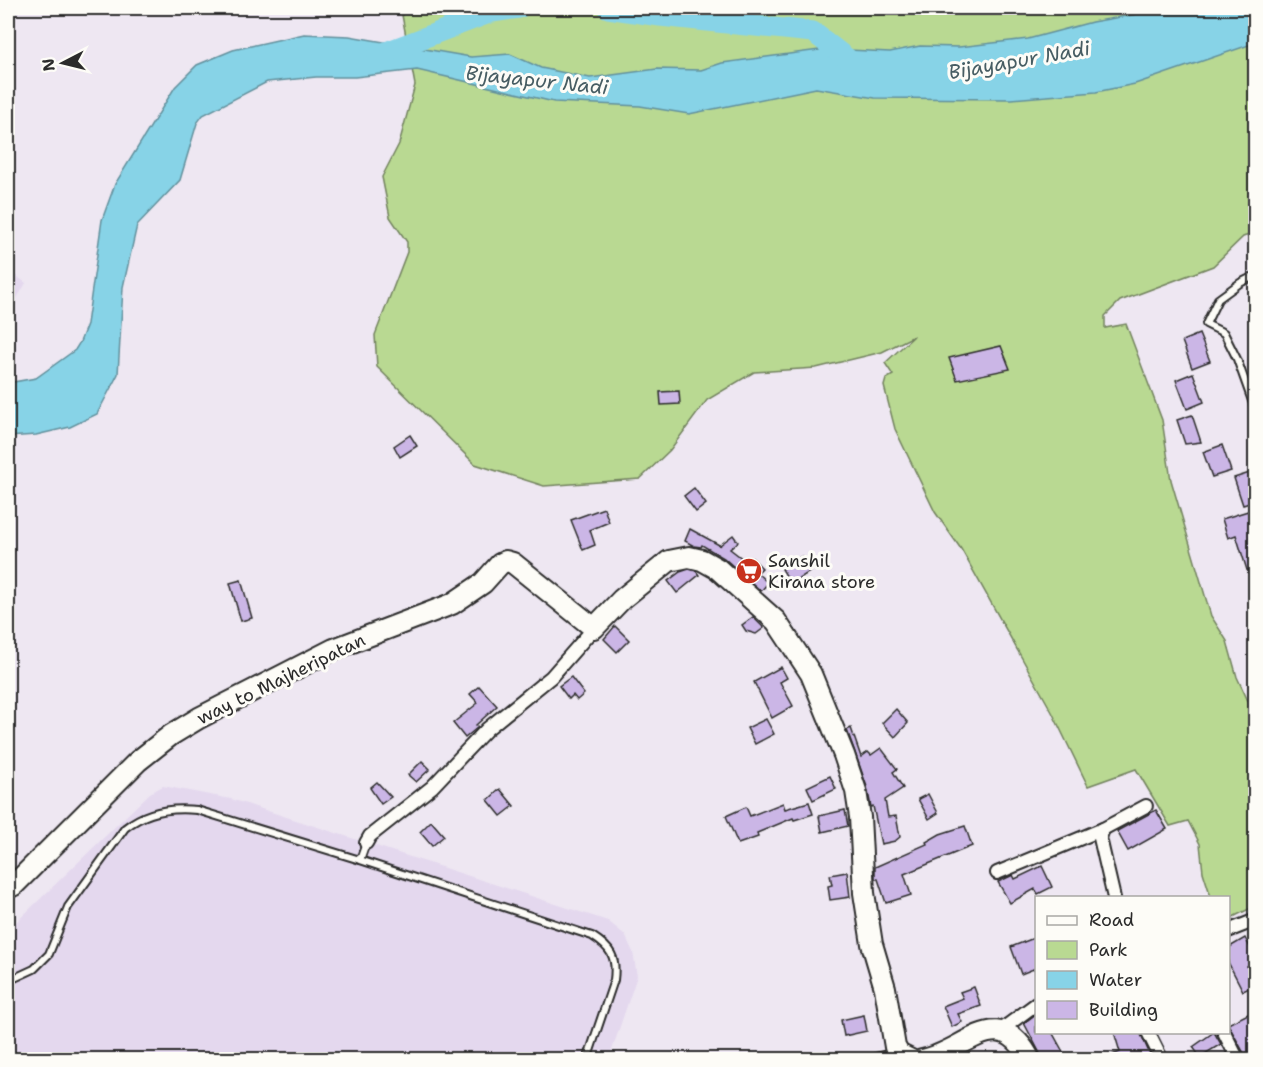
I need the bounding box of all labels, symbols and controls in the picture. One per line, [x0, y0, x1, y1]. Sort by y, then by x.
north arrow [33, 33, 93, 93]
water label: Bijayapur Nadi [946, 35, 1092, 85]
text: N [37, 57, 60, 72]
water label: Bijayapur Nadi [464, 60, 610, 100]
place label: Sanshil Kirana store [768, 549, 875, 594]
supermarket icon: Sanshil Kirana store [734, 556, 764, 586]
street label: way to Majheripatan [193, 628, 369, 730]
legend [1035, 896, 1230, 1034]
text: Road [1089, 908, 1134, 932]
text: Park [1089, 938, 1128, 962]
text: Water [1089, 968, 1142, 992]
text: Building [1089, 998, 1158, 1022]

